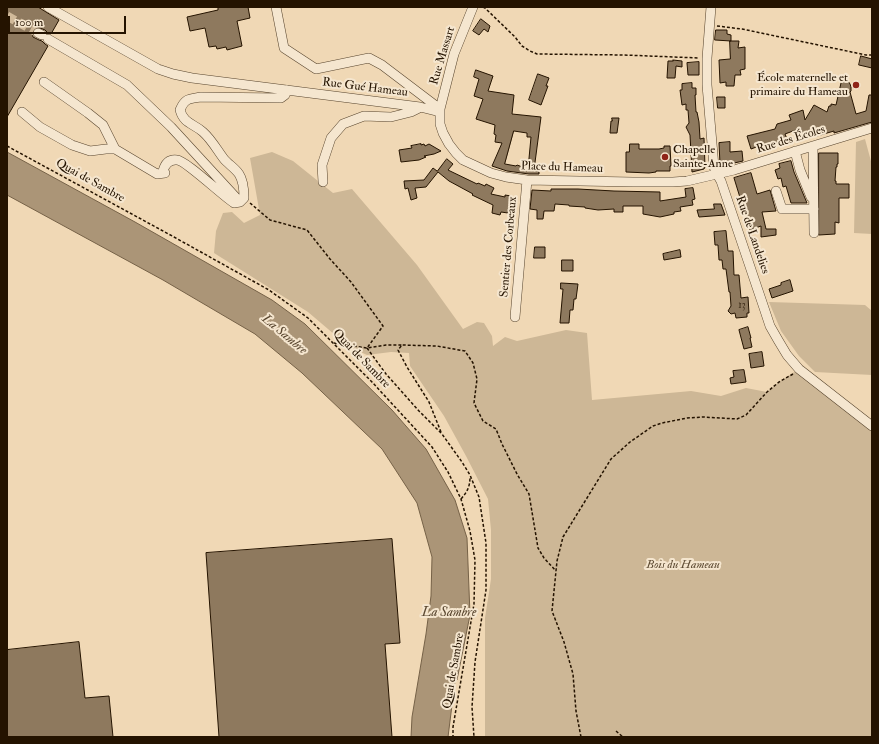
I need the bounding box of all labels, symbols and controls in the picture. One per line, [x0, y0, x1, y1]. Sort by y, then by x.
scale bar [10, 8, 128, 34]
text: 100 m [15, 15, 43, 30]
street label: Rue Massart [427, 25, 459, 87]
place label: École maternelle et primaire du Hameau [750, 71, 848, 99]
street label: Rue Gué Hameau [321, 76, 409, 100]
marker: École maternelle et primaire du Hameau [851, 80, 861, 90]
street label: Rue des Écoles [755, 123, 827, 157]
place label: Chapelle Sainte-Anne [673, 143, 733, 171]
marker: Chapelle Sainte-Anne [660, 152, 670, 162]
street label: Quai de Sambre [53, 156, 127, 206]
street label: Place du Hameau [521, 159, 603, 177]
street label: Rue de Landelies [732, 194, 772, 276]
street label: Sentier des Corbeaux [497, 196, 521, 298]
house number: 13 [738, 300, 746, 312]
water label: La Sambre [258, 312, 310, 358]
street label: Quai de Sambre [329, 326, 393, 392]
park label: Bois du Hameau [646, 558, 720, 572]
water label: La Sambre [422, 605, 476, 621]
street label: Quai de Sambre [440, 632, 468, 710]

